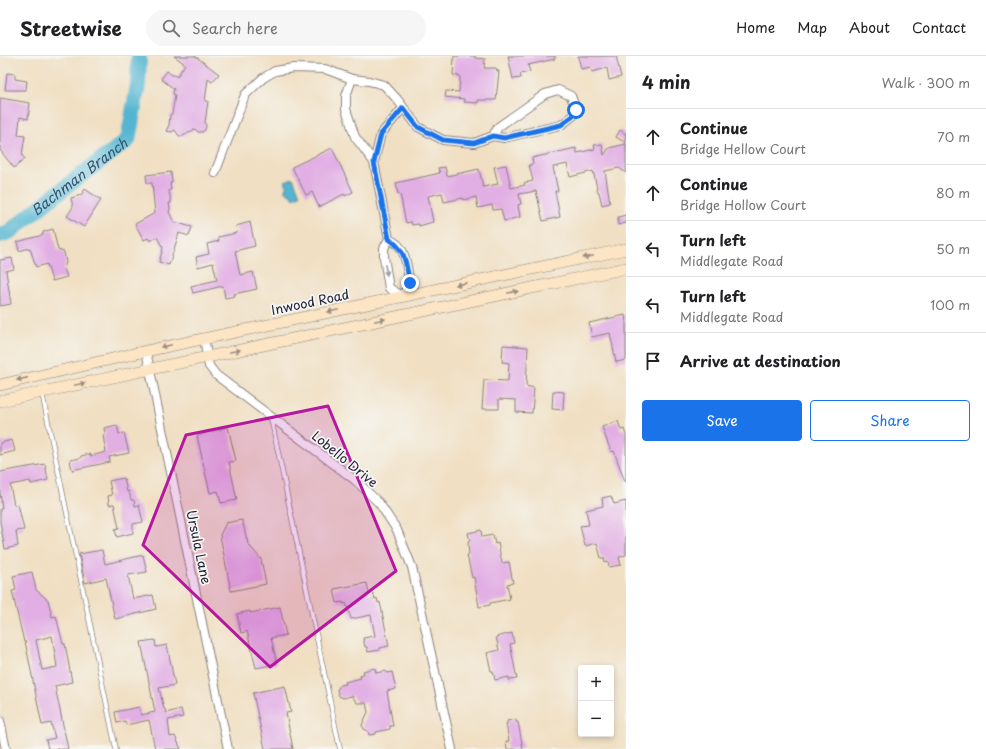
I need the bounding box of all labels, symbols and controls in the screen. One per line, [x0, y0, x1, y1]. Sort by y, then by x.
search box [146, 10, 426, 46]
text: Streetwise [20, 14, 122, 42]
text: Search here [192, 16, 278, 39]
icon: search [160, 17, 182, 39]
text: Home [736, 17, 775, 38]
text: Map [797, 17, 827, 38]
text: About [849, 17, 890, 38]
text: Contact [912, 17, 966, 38]
text: 4 min [642, 69, 690, 95]
text: Walk · 300 m [882, 73, 970, 92]
route start [567, 101, 585, 119]
text: Continue [680, 116, 748, 139]
icon: ahead [642, 126, 664, 148]
text: 70 m [937, 127, 970, 146]
water label: Bachman Branch [27, 132, 132, 220]
text: Bridge Hellow Court [680, 139, 806, 158]
text: Continue [680, 172, 748, 195]
icon: ahead [642, 182, 664, 204]
text: 80 m [936, 183, 970, 202]
text: Bridge Hollow Court [680, 195, 806, 214]
text: Turn left [680, 228, 746, 251]
icon: left [642, 238, 664, 260]
text: 50 m [936, 239, 970, 258]
text: Middlegate Road [680, 251, 783, 270]
one-way arrow [582, 255, 594, 261]
one-way arrow [383, 264, 389, 277]
route end [401, 274, 419, 292]
one-way arrow [454, 282, 467, 288]
street label: Inwood Road [269, 284, 351, 319]
text: Turn left [680, 284, 746, 307]
one-way arrow [507, 289, 519, 295]
icon: left [642, 294, 664, 316]
text: 100 m [930, 295, 970, 314]
text: Middlegate Road [680, 307, 783, 326]
one-way arrow [327, 308, 340, 314]
one-way arrow [374, 317, 386, 323]
one-way arrow [160, 344, 172, 350]
one-way arrow [228, 348, 241, 354]
text: Arrive at destination [680, 349, 841, 372]
icon: arrive [642, 350, 664, 372]
one-way arrow [16, 377, 28, 383]
one-way arrow [74, 381, 86, 387]
button: Save [642, 400, 802, 441]
button: Share [810, 400, 970, 441]
street label: Lobello Drive [308, 426, 382, 491]
street label: Ursula Lane [182, 508, 217, 586]
map controls [578, 665, 614, 737]
button: + [578, 665, 614, 701]
button: − [578, 701, 614, 737]

